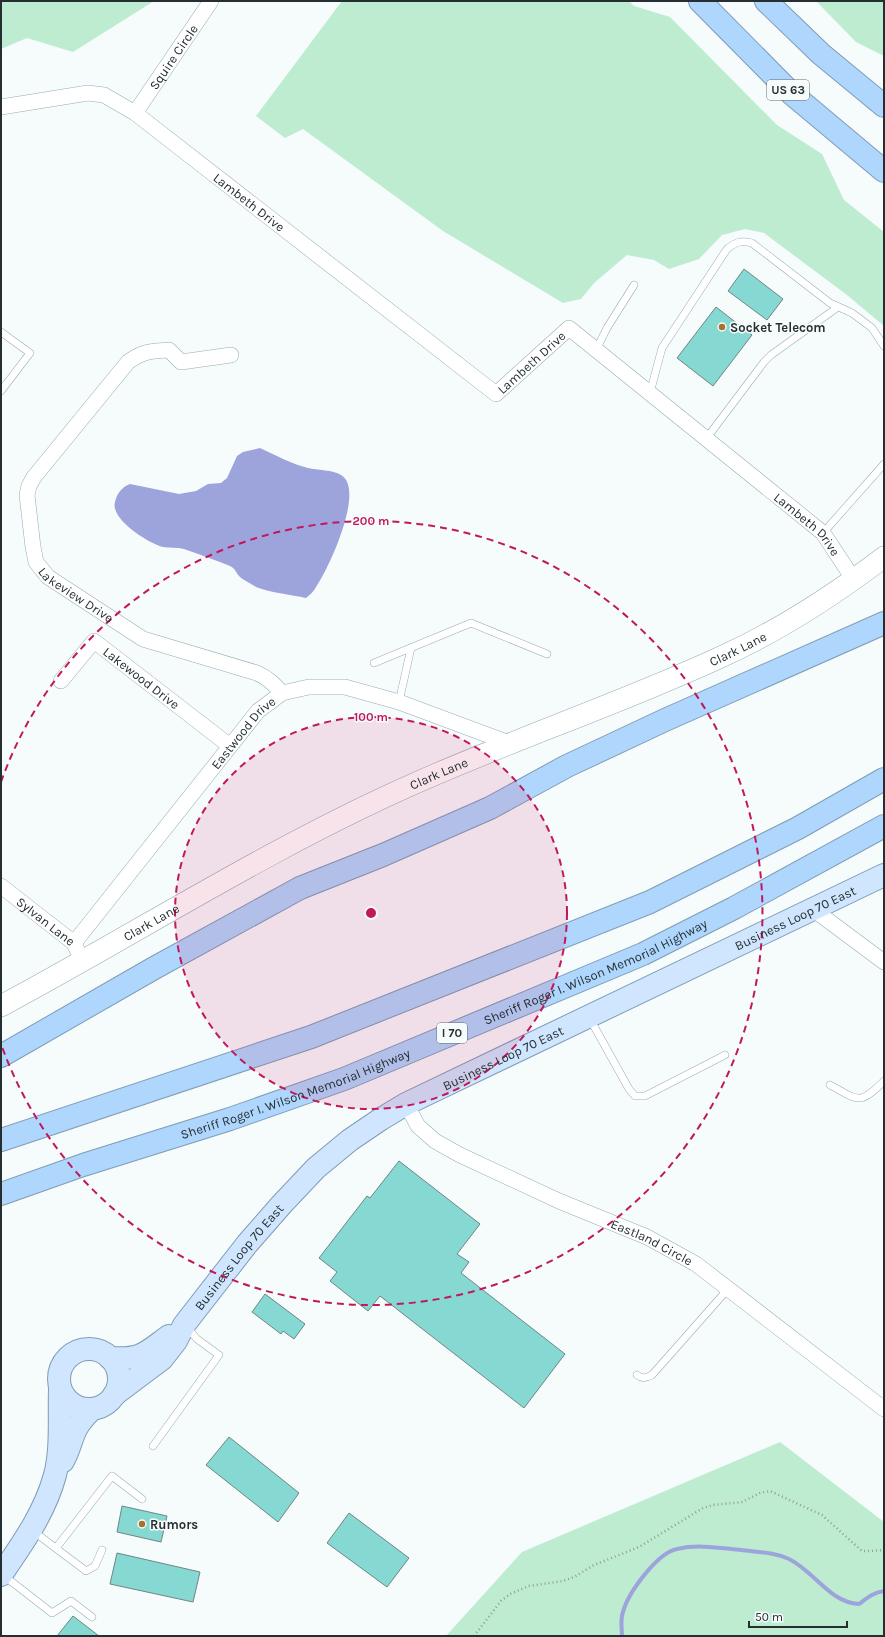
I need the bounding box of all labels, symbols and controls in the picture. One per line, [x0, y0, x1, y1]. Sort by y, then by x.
street label: Squire Circle [146, 21, 201, 92]
road number: US 63 [767, 80, 809, 100]
street label: Lambeth Drive [211, 170, 288, 235]
place label: Socket Telecom [730, 320, 826, 335]
marker: Socket Telecom [717, 322, 727, 332]
street label: Lambeth Drive [494, 328, 568, 397]
street label: Lambeth Drive [771, 489, 844, 559]
text: 200 m [353, 514, 389, 528]
street label: Lakeview Drive [36, 564, 117, 625]
street label: Clark Lane [707, 628, 769, 669]
street label: Lakewood Drive [101, 644, 183, 712]
street label: Eastwood Drive [208, 693, 278, 772]
text: 100 m [354, 710, 388, 724]
street label: Clark Lane [407, 754, 470, 792]
street label: Business Loop 70 East [732, 882, 858, 953]
street label: Sylvan Lane [14, 894, 78, 949]
street label: Clark Lane [120, 900, 182, 944]
centre of rings [364, 906, 378, 920]
street label: Sheriff Roger I. Wilson Memorial Highway [481, 915, 709, 1027]
street label: Business Loop 70 East [440, 1022, 566, 1093]
road number: I 70 [437, 1023, 467, 1043]
street label: Sheriff Roger I. Wilson Memorial Highway [179, 1045, 412, 1142]
street label: Business Loop 70 East [191, 1201, 286, 1313]
street label: Eastland Circle [609, 1216, 696, 1268]
place label: Rumors [150, 1517, 198, 1532]
marker: Rumors [137, 1519, 147, 1529]
scale bar [749, 1603, 847, 1629]
text: 50 m [755, 1610, 783, 1624]

